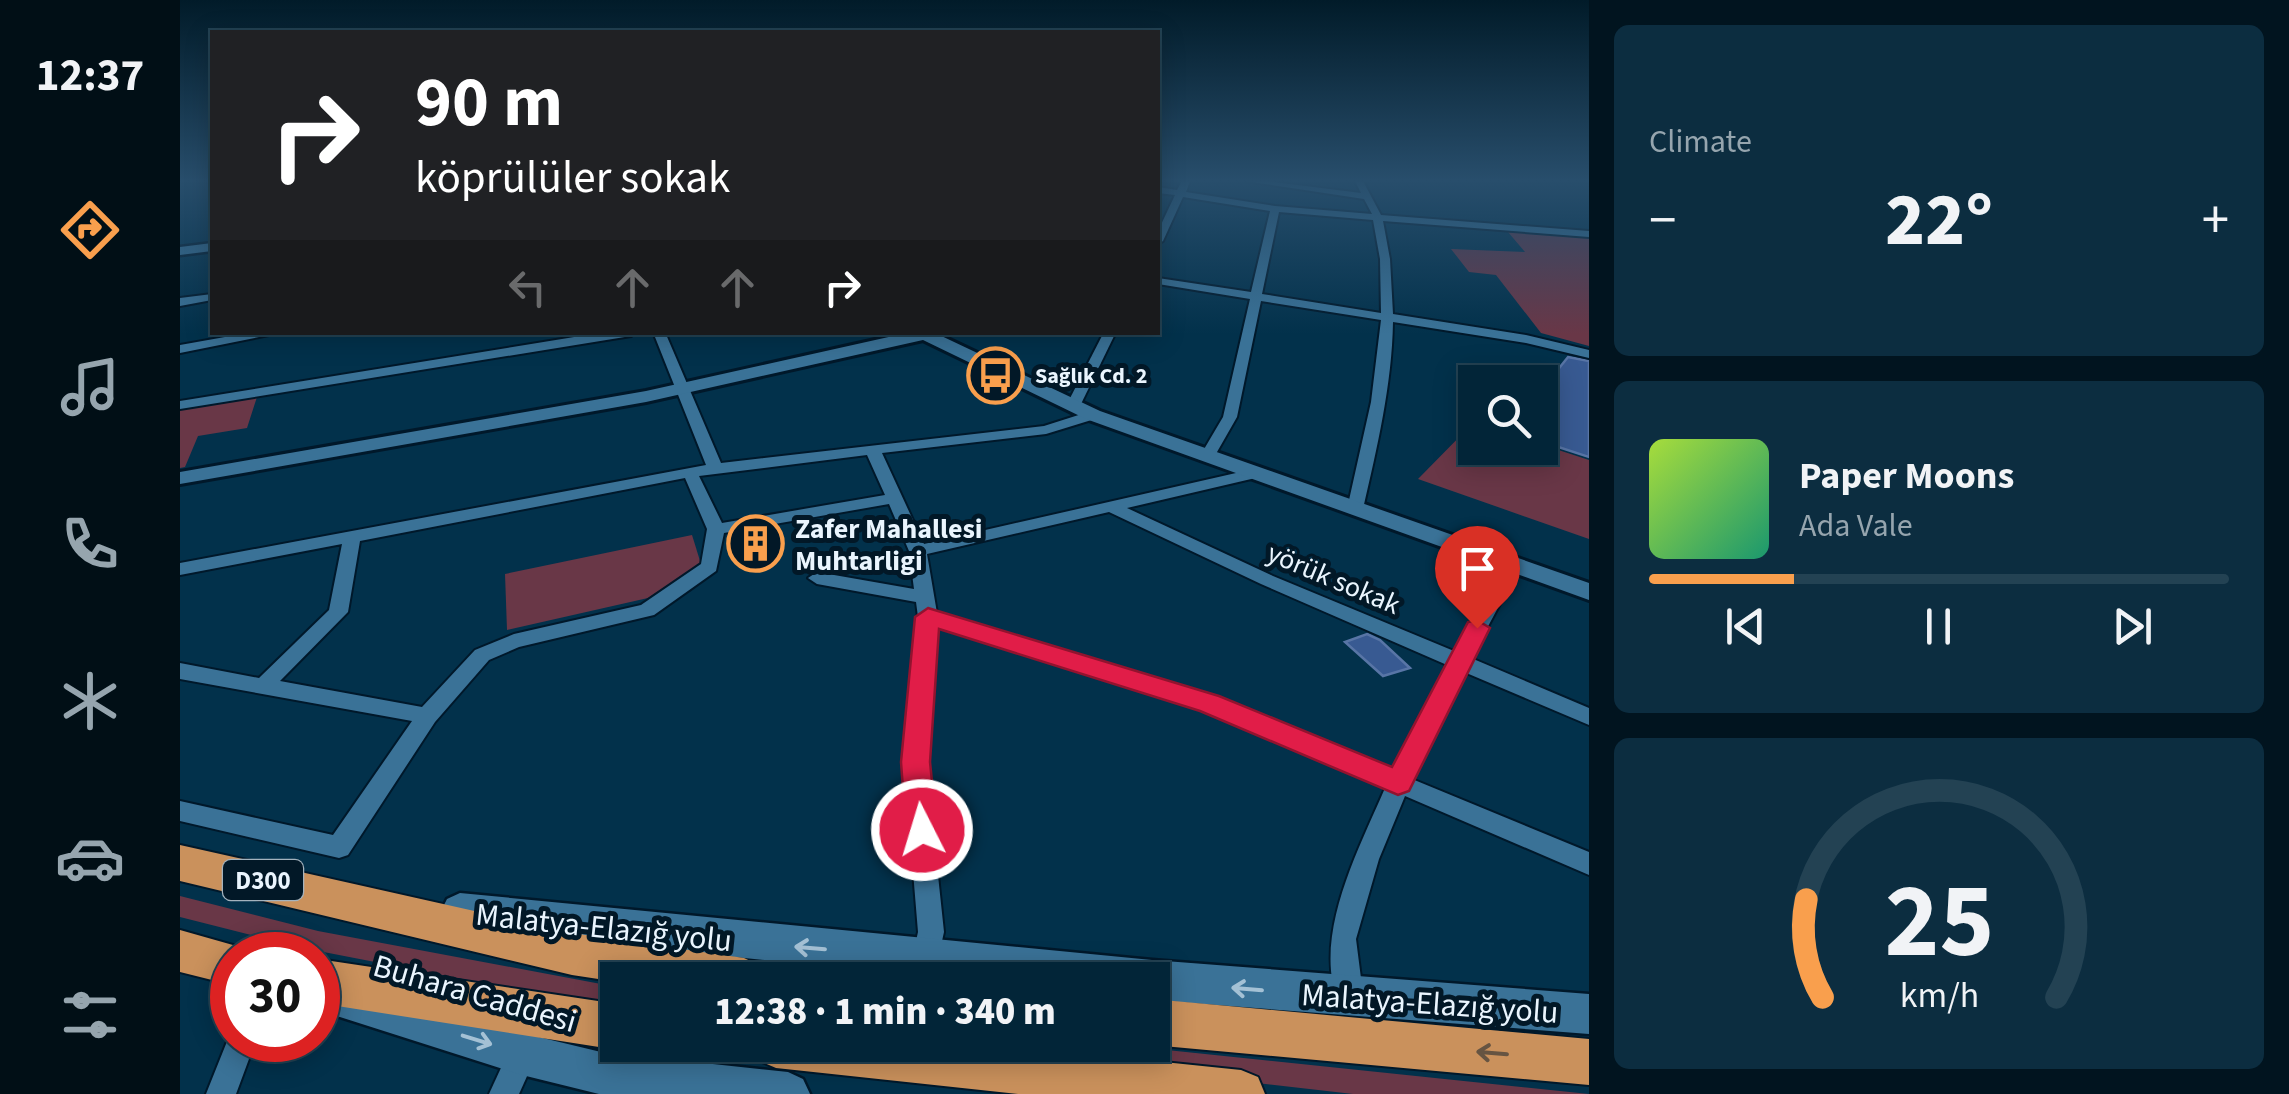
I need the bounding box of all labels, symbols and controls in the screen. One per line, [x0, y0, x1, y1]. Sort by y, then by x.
text: 12:37 [36, 44, 144, 108]
text: 90 m [415, 53, 563, 153]
icon: right [250, 70, 380, 200]
text: Climate [1649, 119, 1752, 165]
text: köprülüler sokak [415, 146, 730, 210]
text: 22° [1885, 167, 1993, 274]
text: − [1649, 182, 1676, 260]
text: + [2202, 182, 2229, 260]
icon: directions [55, 195, 125, 265]
icon: left [500, 260, 555, 315]
icon: ahead [605, 260, 660, 315]
icon: ahead [710, 260, 765, 315]
icon: right [815, 260, 870, 315]
bus stop icon: Sağlık Cd. 2 [966, 345, 1026, 405]
icon: music [55, 352, 125, 422]
place label: Sağlık Cd. 2 [1035, 360, 1147, 392]
map controls [1458, 365, 1558, 465]
button: search [1458, 365, 1558, 465]
text: Paper Moons [1799, 449, 2014, 503]
text: Ada Vale [1799, 503, 1913, 549]
icon: phone [55, 509, 125, 579]
place label: Zafer Mahallesi Muhtarligi [795, 509, 983, 581]
building icon: Zafer Mahallesi Muhtarligi [726, 514, 786, 574]
pin [1435, 526, 1520, 629]
street label: yörük sokak [1261, 533, 1406, 625]
icon: arrive [1450, 541, 1505, 596]
icon: previous [1718, 599, 1773, 654]
icon: pause [1911, 599, 1966, 654]
icon: next [2105, 599, 2160, 654]
icon: climate [55, 666, 125, 736]
position arrow [870, 778, 974, 882]
icon: car [55, 823, 125, 893]
text: 25 [1884, 849, 1994, 997]
road number: D300 [223, 860, 303, 900]
street label: Malatya-Elazığ yolu [474, 892, 734, 964]
speed limit sign: 30 [210, 932, 340, 1062]
one-way arrow [795, 938, 827, 957]
street label: Buhara Caddesi [368, 943, 582, 1045]
text: km/h [1899, 970, 1979, 1021]
street label: Malatya-Elazığ yolu [1300, 972, 1560, 1036]
one-way arrow [1232, 979, 1264, 998]
icon: filters [55, 980, 125, 1050]
text: 12:38 · 1 min · 340 m [714, 985, 1056, 1039]
one-way arrow [461, 1033, 492, 1051]
one-way arrow [1476, 1044, 1508, 1063]

